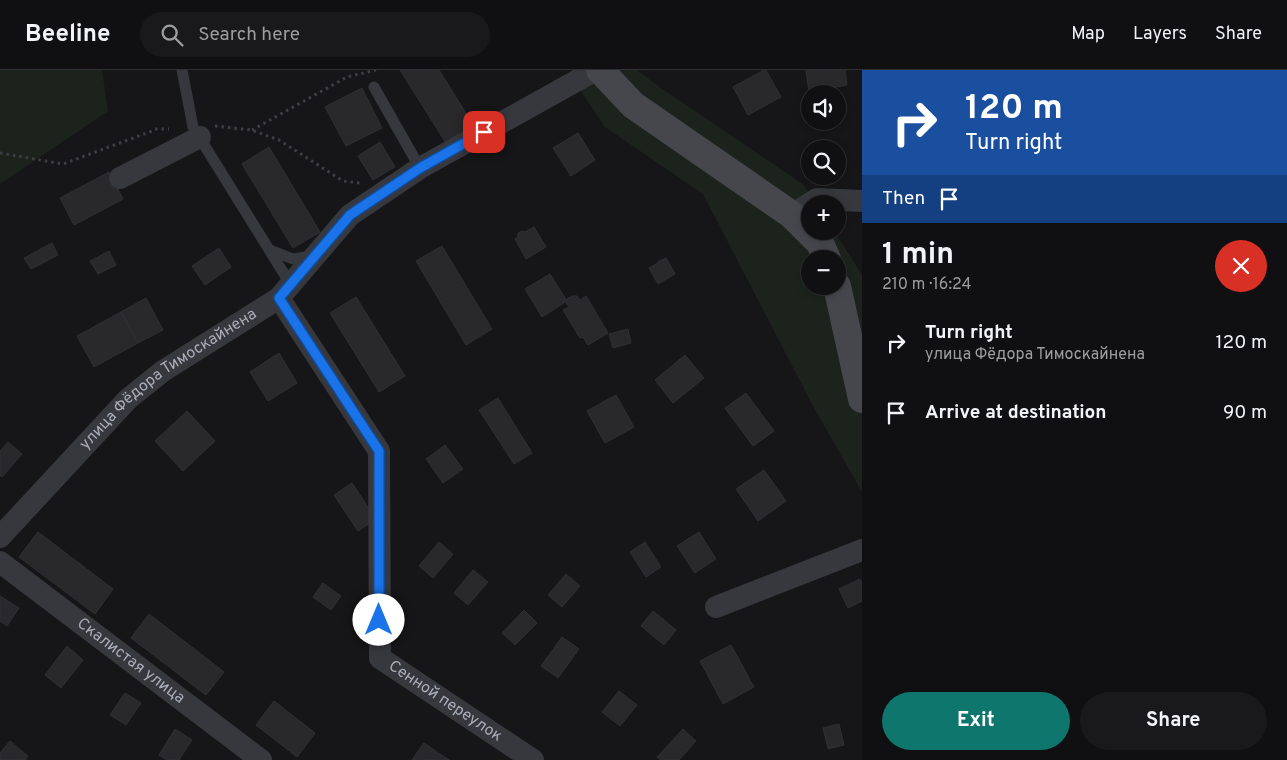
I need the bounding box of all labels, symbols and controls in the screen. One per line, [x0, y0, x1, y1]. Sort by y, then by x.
search box [140, 12, 490, 57]
text: Beeline [25, 20, 110, 50]
icon: search [158, 21, 186, 49]
text: Search here [198, 23, 300, 47]
text: Map [1071, 23, 1105, 46]
text: Layers [1133, 23, 1187, 46]
text: Share [1215, 23, 1262, 46]
map controls [801, 85, 846, 295]
button: sound [801, 85, 846, 130]
text: 120 m [965, 87, 1063, 131]
icon: right [882, 90, 947, 155]
pin [463, 111, 505, 153]
icon: arrive [470, 118, 498, 146]
text: Turn right [965, 130, 1062, 157]
button: search [801, 140, 846, 185]
icon: arrive [935, 185, 963, 213]
text: Then [882, 187, 925, 211]
button: + [801, 195, 846, 240]
text: 1 min [882, 237, 954, 274]
button: close [1215, 240, 1267, 292]
button: − [801, 250, 846, 295]
text: 210 m · 16:24 [882, 275, 972, 295]
street label: улица Фёдора Тимоскайнена [76, 304, 261, 454]
text: Turn right [925, 321, 1013, 345]
icon: right [882, 329, 910, 357]
text: 120 m [1216, 331, 1267, 355]
text: улица Фёдора Тимоскайнена [925, 345, 1145, 365]
icon: arrive [882, 399, 910, 427]
text: Arrive at destination [925, 401, 1106, 425]
text: 90 m [1223, 401, 1267, 425]
position arrow [352, 593, 404, 645]
street label: Скалистая улица [73, 614, 189, 708]
street label: Сенной переулок [384, 656, 506, 747]
button: Exit [882, 692, 1070, 750]
button: Share [1080, 692, 1267, 750]

